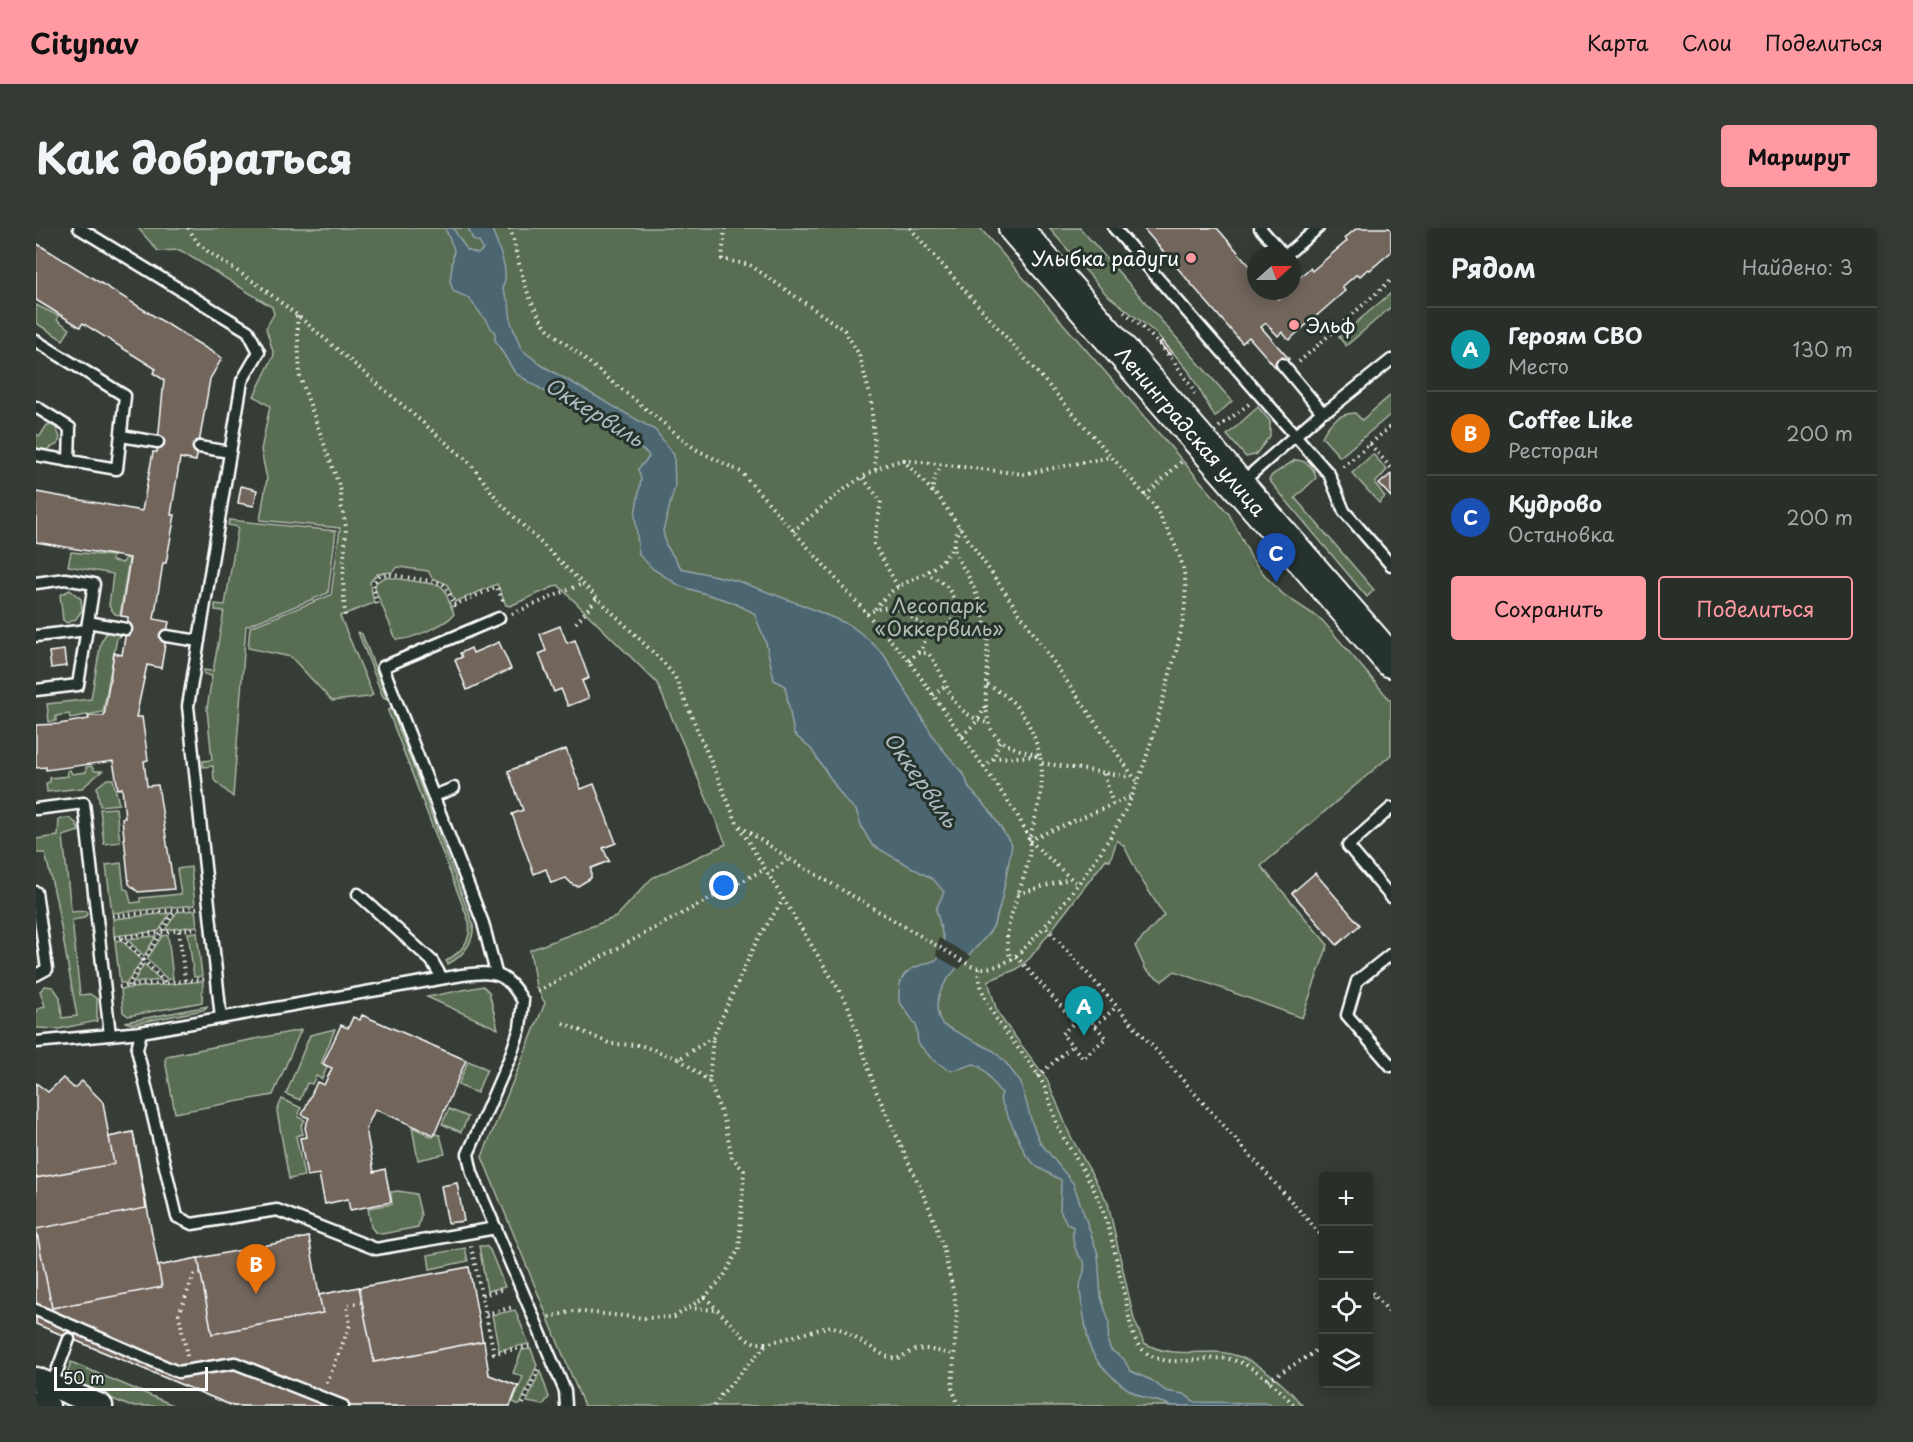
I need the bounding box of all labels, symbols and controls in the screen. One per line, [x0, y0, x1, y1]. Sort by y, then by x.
text: Citynav [30, 21, 139, 64]
text: Карта [1587, 26, 1649, 58]
text: Слои [1682, 26, 1732, 58]
text: Поделиться [1765, 26, 1883, 58]
text: Как добраться [36, 125, 353, 188]
button: Маршрут [1721, 125, 1877, 187]
place label: Улыбка радуги [1032, 243, 1179, 273]
north arrow [1247, 246, 1301, 300]
text: Рядом [1451, 248, 1536, 287]
marker: Улыбка радуги [1184, 251, 1198, 265]
text: Найдено: 3 [1742, 252, 1853, 282]
place label: Эльф [1306, 310, 1356, 340]
marker: Эльф [1287, 318, 1301, 332]
text: Героям СВО [1508, 318, 1643, 351]
text: A [1463, 334, 1478, 364]
text: 130 m [1793, 334, 1853, 364]
street label: Ленинградская улица [1109, 340, 1274, 523]
text: Место [1508, 351, 1569, 381]
water label: Оккервиль [539, 368, 652, 455]
text: Coffee Like [1508, 402, 1633, 435]
text: B [1464, 418, 1477, 448]
text: 200 m [1786, 418, 1853, 448]
text: Ресторан [1508, 435, 1599, 465]
text: Кудрово [1508, 486, 1602, 519]
text: C [1463, 502, 1478, 532]
text: 200 m [1786, 502, 1853, 532]
text: Остановка [1508, 519, 1614, 549]
pin: C [1256, 534, 1296, 583]
button: Сохранить [1451, 576, 1646, 640]
button: Поделиться [1658, 576, 1853, 640]
park label: Лесопарк «Оккервиль» [875, 590, 1003, 643]
water label: Оккервиль [877, 724, 968, 835]
your location [709, 871, 738, 900]
pin: A [1064, 986, 1104, 1036]
map controls [1319, 1172, 1373, 1388]
button: + [1319, 1172, 1373, 1226]
button: − [1319, 1226, 1373, 1280]
pin: B [236, 1244, 276, 1294]
button: locate [1319, 1280, 1373, 1334]
button: layers [1319, 1334, 1373, 1388]
scale bar [54, 1364, 208, 1392]
text: 50 m [63, 1365, 104, 1389]

